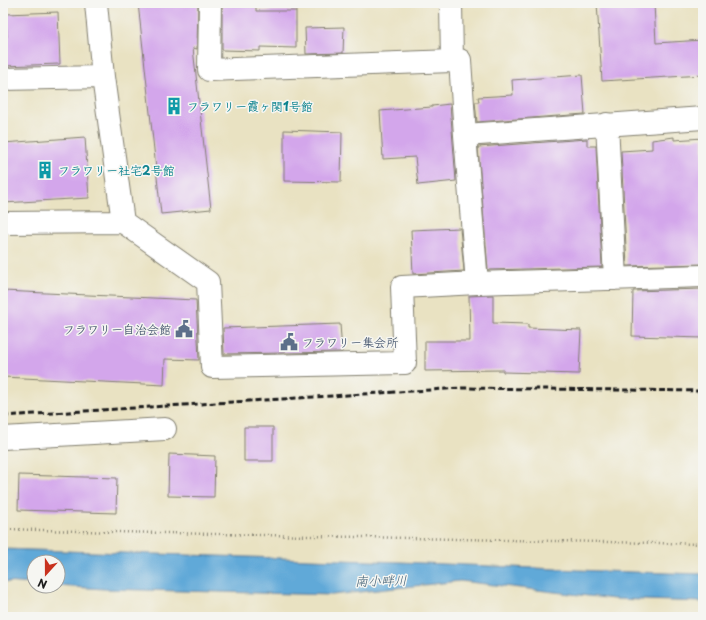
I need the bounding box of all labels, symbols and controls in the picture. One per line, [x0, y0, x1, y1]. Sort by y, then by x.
building icon: フラワリー霞ヶ関1号館 [164, 96, 184, 116]
place label: フラワリー霞ヶ関1号館 [187, 97, 313, 115]
building icon: フラワリー社宅2号館 [35, 160, 55, 180]
place label: フラワリー社宅2号館 [58, 161, 174, 179]
public building icon: フラワリー自治会館 [174, 319, 194, 339]
place label: フラワリー自治会館 [63, 320, 171, 338]
public building icon: フラワリー集会所 [279, 332, 299, 352]
place label: フラワリー集会所 [302, 333, 399, 351]
north arrow [26, 554, 66, 594]
water label: 南小畔川 [355, 570, 407, 590]
text: N [35, 574, 49, 593]

